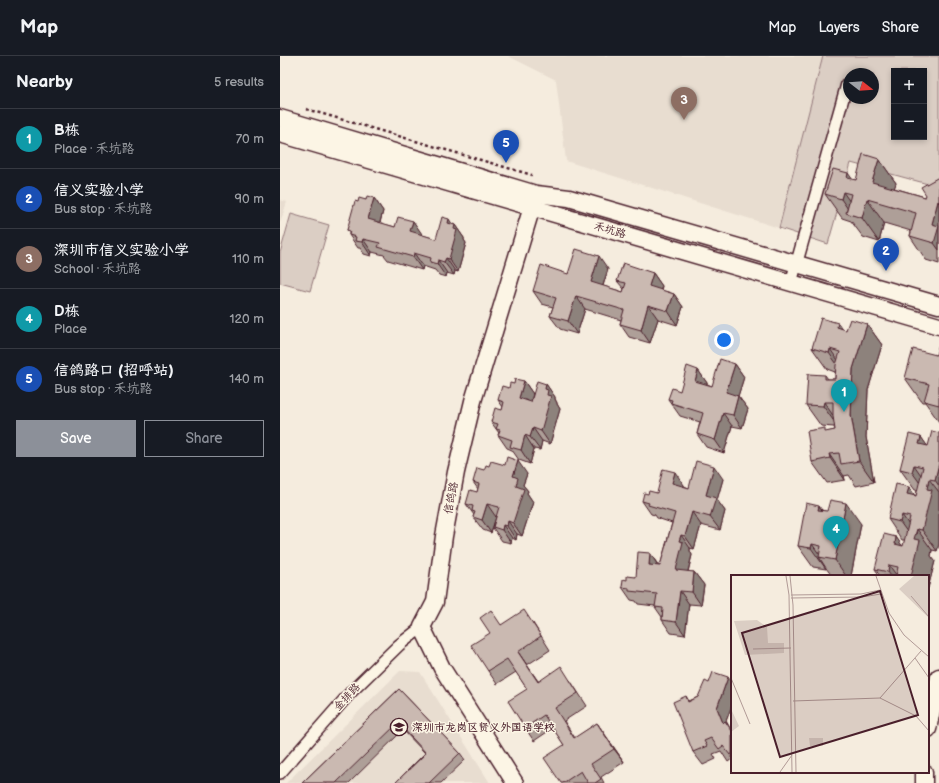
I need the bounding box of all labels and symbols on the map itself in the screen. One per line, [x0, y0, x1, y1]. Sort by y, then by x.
north arrow [843, 68, 879, 104]
pin: 3 [671, 87, 697, 120]
pin: 5 [493, 130, 519, 163]
street label: 禾坑路 [592, 219, 628, 241]
pin: 2 [873, 238, 899, 271]
your location [714, 330, 734, 350]
pin: 1 [831, 379, 857, 412]
street label: 信鸽路 [441, 481, 461, 515]
pin: 4 [823, 516, 849, 549]
inset map [731, 575, 929, 773]
street label: 金排路 [331, 680, 363, 714]
school or university icon: 深圳市龙岗区贤义外国语学校 [389, 717, 409, 737]
place label: 深圳市龙岗区贤义外国语学校 [412, 721, 555, 734]

